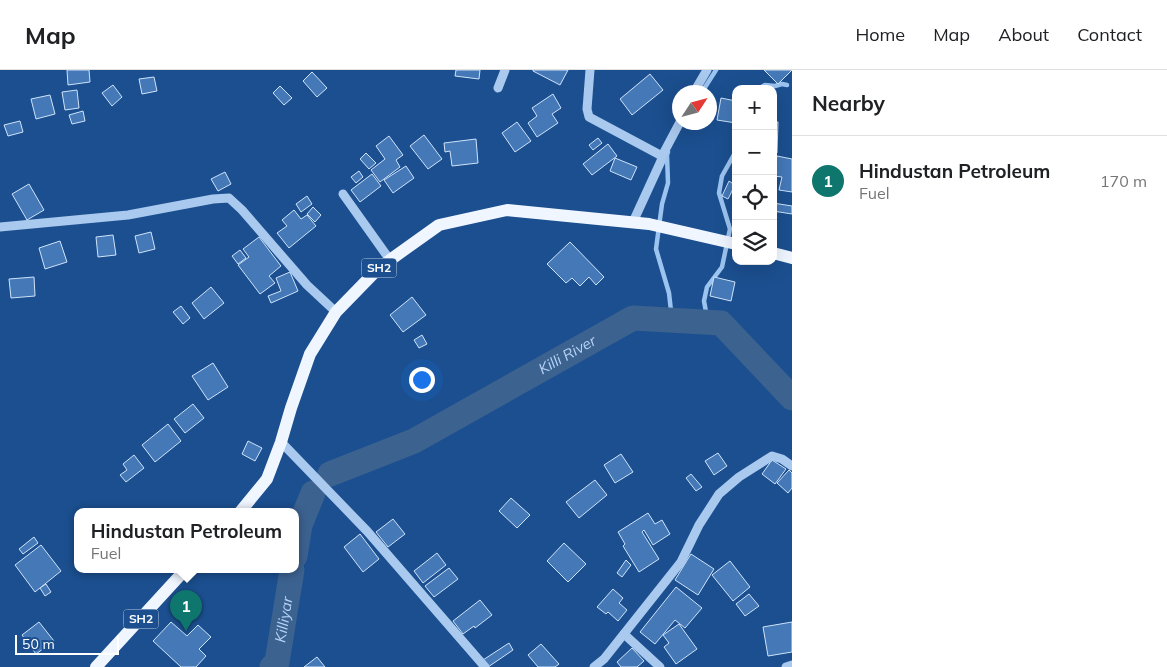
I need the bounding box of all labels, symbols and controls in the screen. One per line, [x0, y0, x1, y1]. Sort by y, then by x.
text: Map [25, 20, 76, 50]
text: Home [855, 23, 905, 46]
text: Map [933, 23, 970, 46]
text: About [998, 23, 1049, 46]
text: Contact [1077, 23, 1142, 46]
north arrow [672, 85, 717, 130]
map controls [732, 85, 777, 265]
button: + [732, 85, 777, 130]
text: Nearby [812, 90, 885, 116]
button: − [732, 130, 777, 175]
text: Hindustan Petroleum [859, 159, 1050, 183]
text: 1 [823, 171, 833, 191]
text: 170 m [1100, 171, 1147, 191]
button: locate [732, 175, 777, 220]
text: Fuel [859, 183, 890, 203]
button: layers [732, 220, 777, 265]
road number: SH2 [362, 258, 396, 278]
water label: Killi River [535, 330, 600, 378]
your location [409, 367, 435, 393]
popup [74, 508, 299, 573]
text: Hindustan Petroleum [91, 519, 282, 543]
text: Fuel [91, 543, 121, 563]
pin: 1 [170, 590, 202, 631]
water label: Killiyar [270, 595, 297, 644]
road number: SH2 [124, 610, 158, 628]
scale bar [15, 632, 119, 655]
text: 50 m [22, 635, 55, 653]

